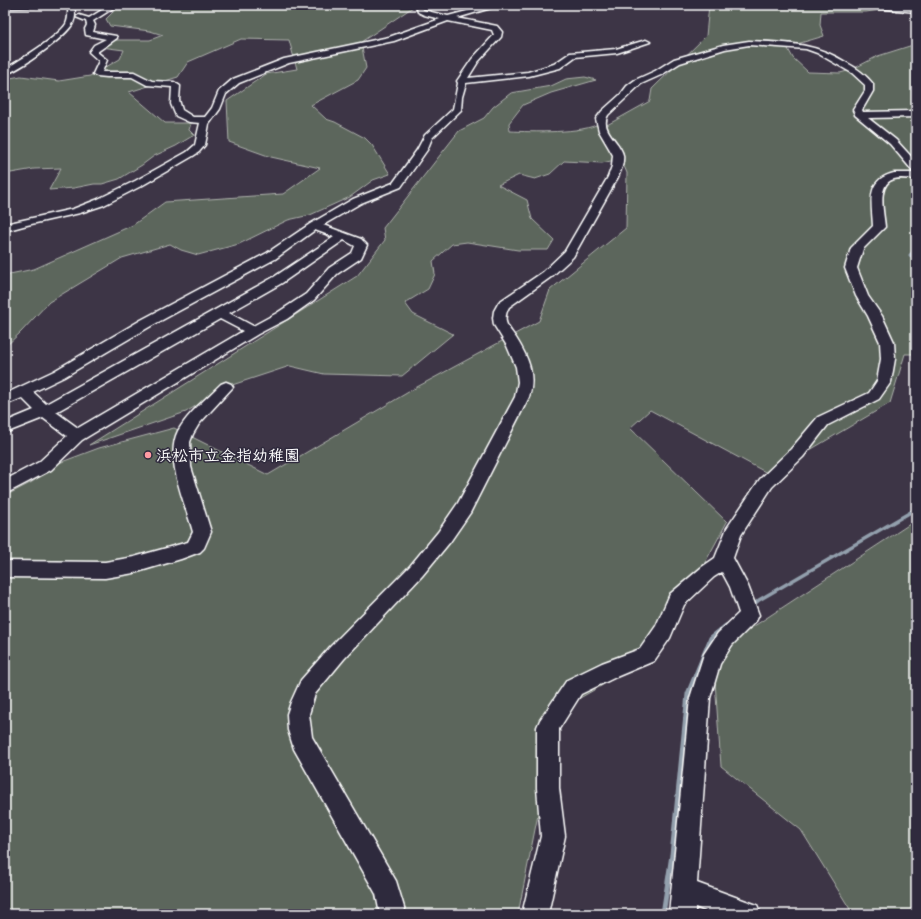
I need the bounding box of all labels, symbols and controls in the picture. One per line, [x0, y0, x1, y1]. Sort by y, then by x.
place label: 浜松市立金指幼稚園 [156, 446, 300, 467]
marker: 浜松市立金指幼稚園 [143, 450, 153, 460]

